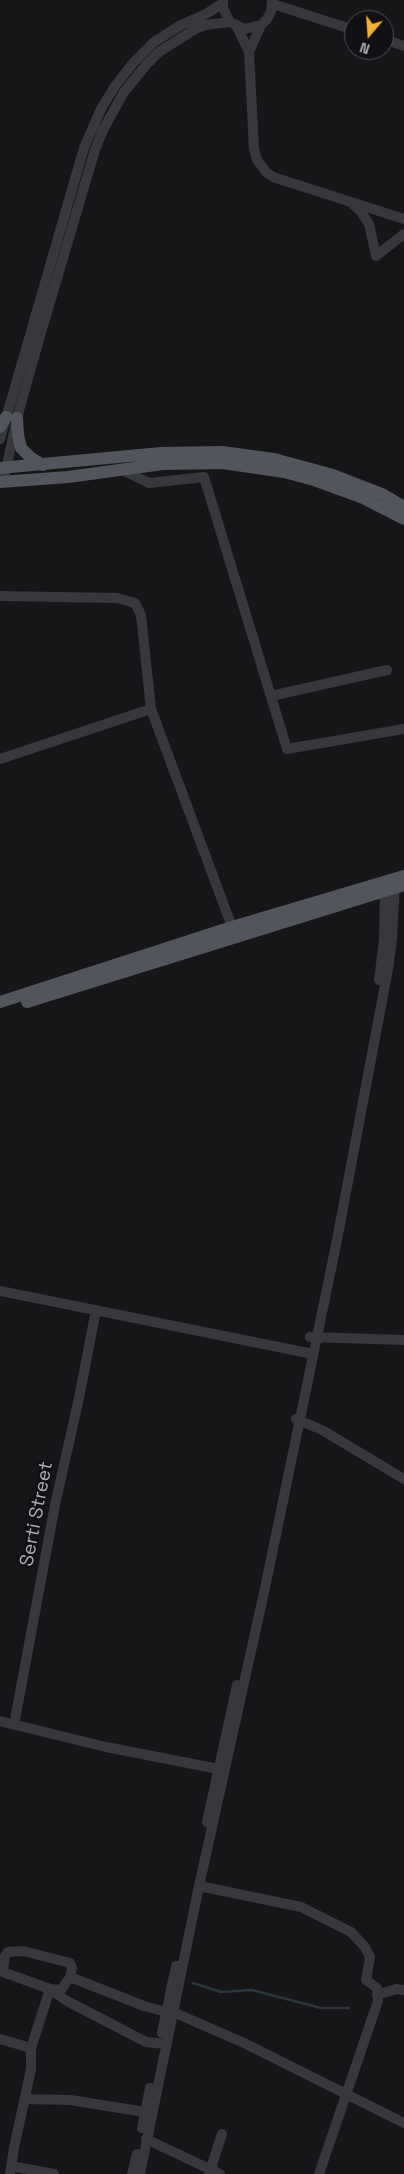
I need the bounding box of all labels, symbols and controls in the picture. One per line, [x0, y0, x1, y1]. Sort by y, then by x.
north arrow [344, 10, 394, 60]
text: N [357, 38, 372, 58]
street label: Serti Street [16, 1460, 58, 1568]

